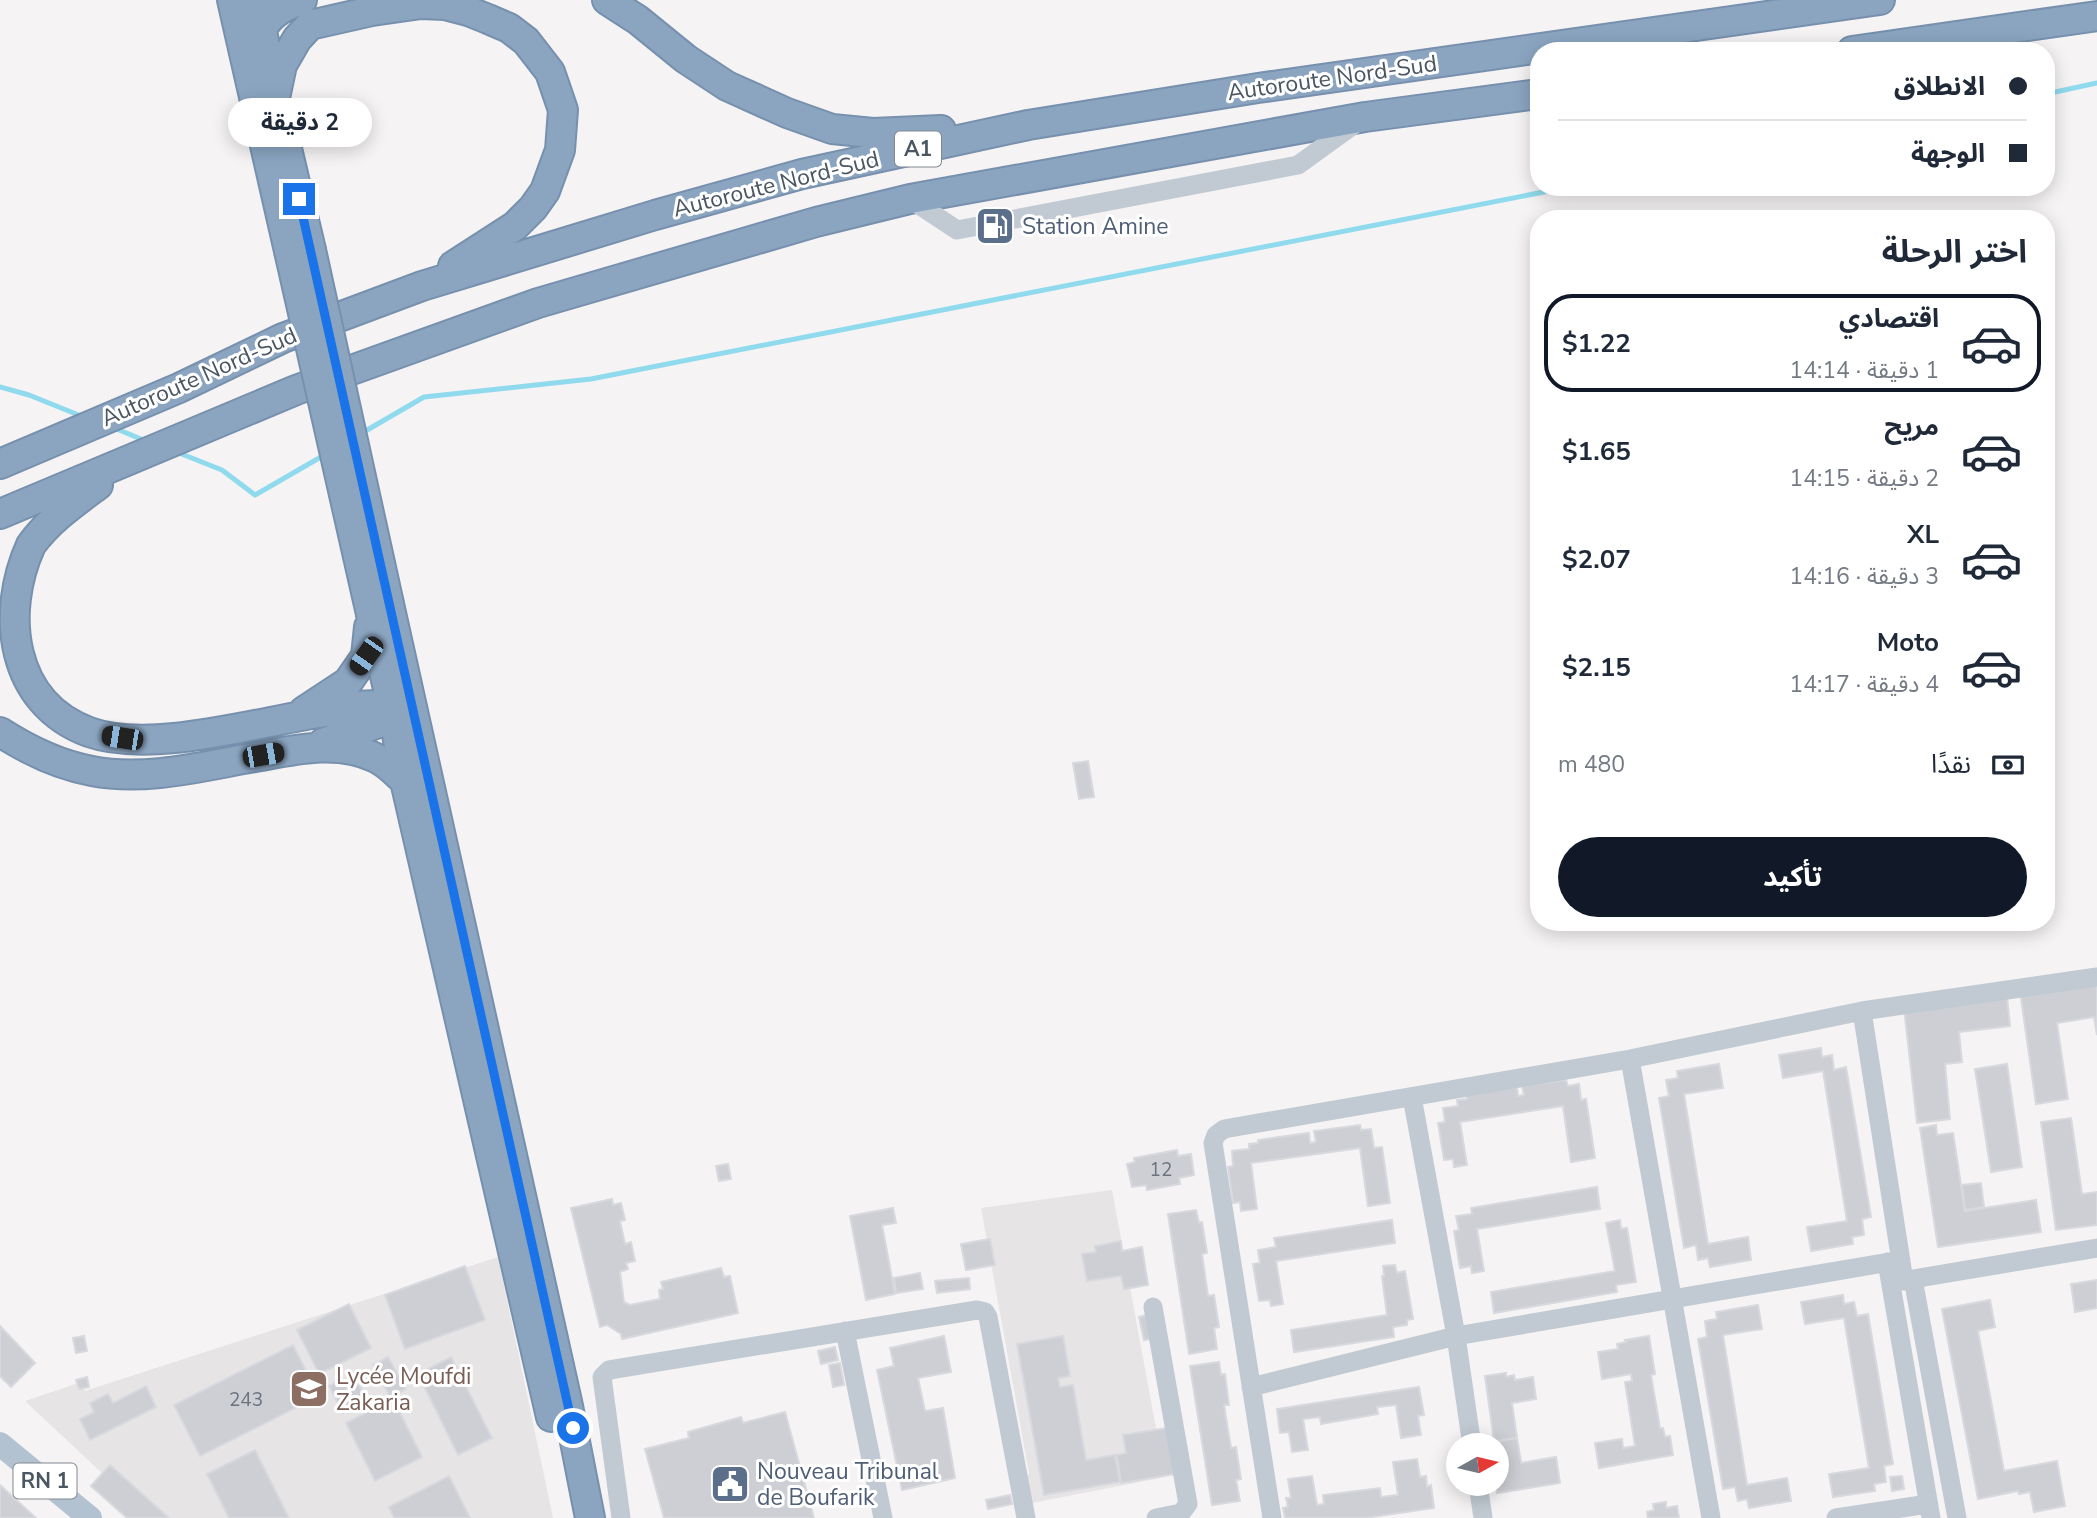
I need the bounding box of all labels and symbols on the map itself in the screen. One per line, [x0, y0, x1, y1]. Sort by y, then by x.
street label: Autoroute Nord-Sud [1225, 48, 1439, 108]
callout: 2 دقيقة [227, 97, 371, 146]
road number: A1 [895, 132, 941, 166]
street label: Autoroute Nord-Sud [670, 143, 882, 225]
route end [283, 183, 315, 215]
fuel station icon: Station Amine [974, 205, 1016, 247]
place label: Station Amine [1022, 211, 1169, 242]
street label: Autoroute Nord-Sud [96, 320, 302, 434]
car [346, 633, 387, 679]
car [100, 724, 145, 752]
car [241, 741, 286, 769]
house number: 12 [1150, 1157, 1172, 1183]
place label: Lycée Moufdi Zakaria [336, 1361, 471, 1418]
school or university icon: Lycée Moufdi Zakaria [288, 1368, 330, 1410]
house number: 243 [229, 1387, 263, 1413]
route start [557, 1412, 589, 1444]
north arrow [1446, 1433, 1508, 1496]
place label: Nouveau Tribunal de Boufarik [757, 1456, 939, 1513]
public building icon: Nouveau Tribunal de Boufarik [709, 1463, 751, 1505]
road number: RN 1 [14, 1464, 76, 1498]

